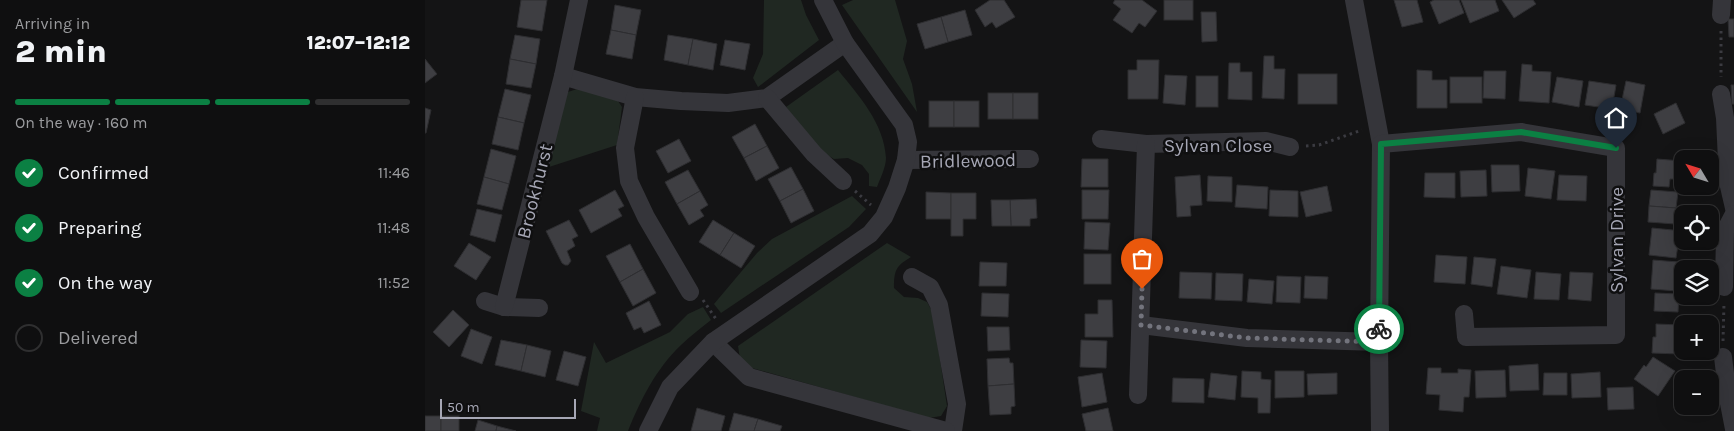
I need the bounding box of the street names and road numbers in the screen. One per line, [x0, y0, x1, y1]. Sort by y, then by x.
street label: Sylvan Close [1164, 135, 1272, 157]
street label: Brookhurst [513, 141, 557, 241]
street label: Bridlewood [920, 149, 1016, 173]
street label: Sylvan Drive [1606, 187, 1628, 293]

